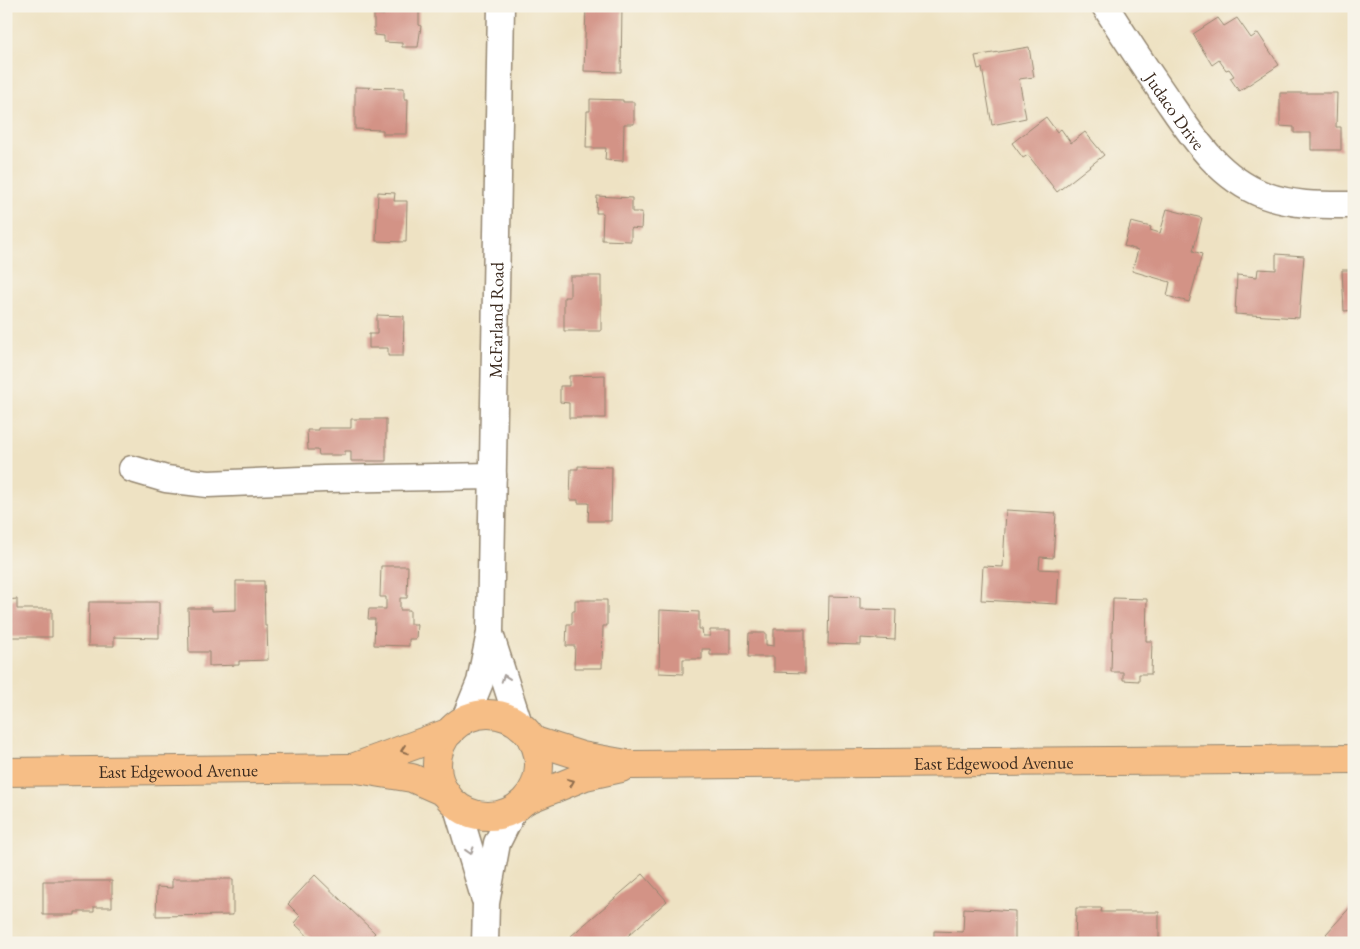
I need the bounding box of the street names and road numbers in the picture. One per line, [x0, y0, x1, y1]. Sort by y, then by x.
street label: Judaco Drive [1139, 66, 1210, 154]
street label: McFarland Road [483, 261, 508, 379]
street label: East Edgewood Avenue [914, 750, 1074, 774]
street label: East Edgewood Avenue [98, 758, 258, 782]

